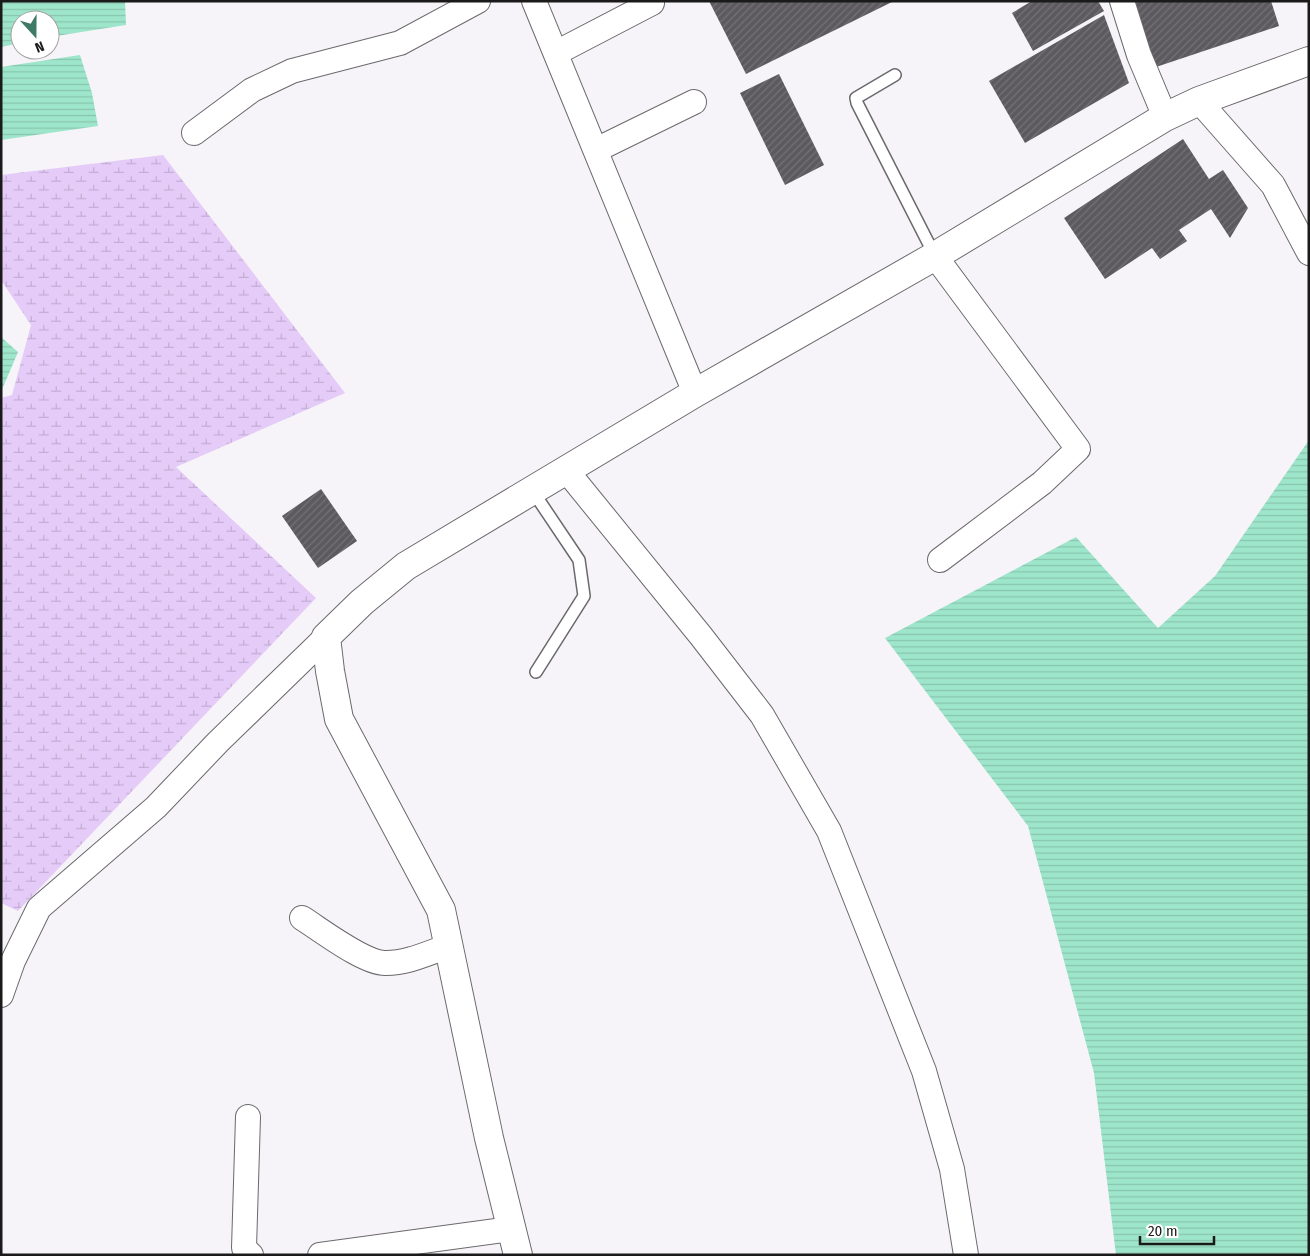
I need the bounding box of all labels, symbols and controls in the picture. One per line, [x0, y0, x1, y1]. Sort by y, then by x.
north arrow [10, 10, 60, 60]
text: N [33, 37, 46, 56]
scale bar [1140, 1214, 1214, 1246]
text: 20 m [1148, 1222, 1178, 1240]

